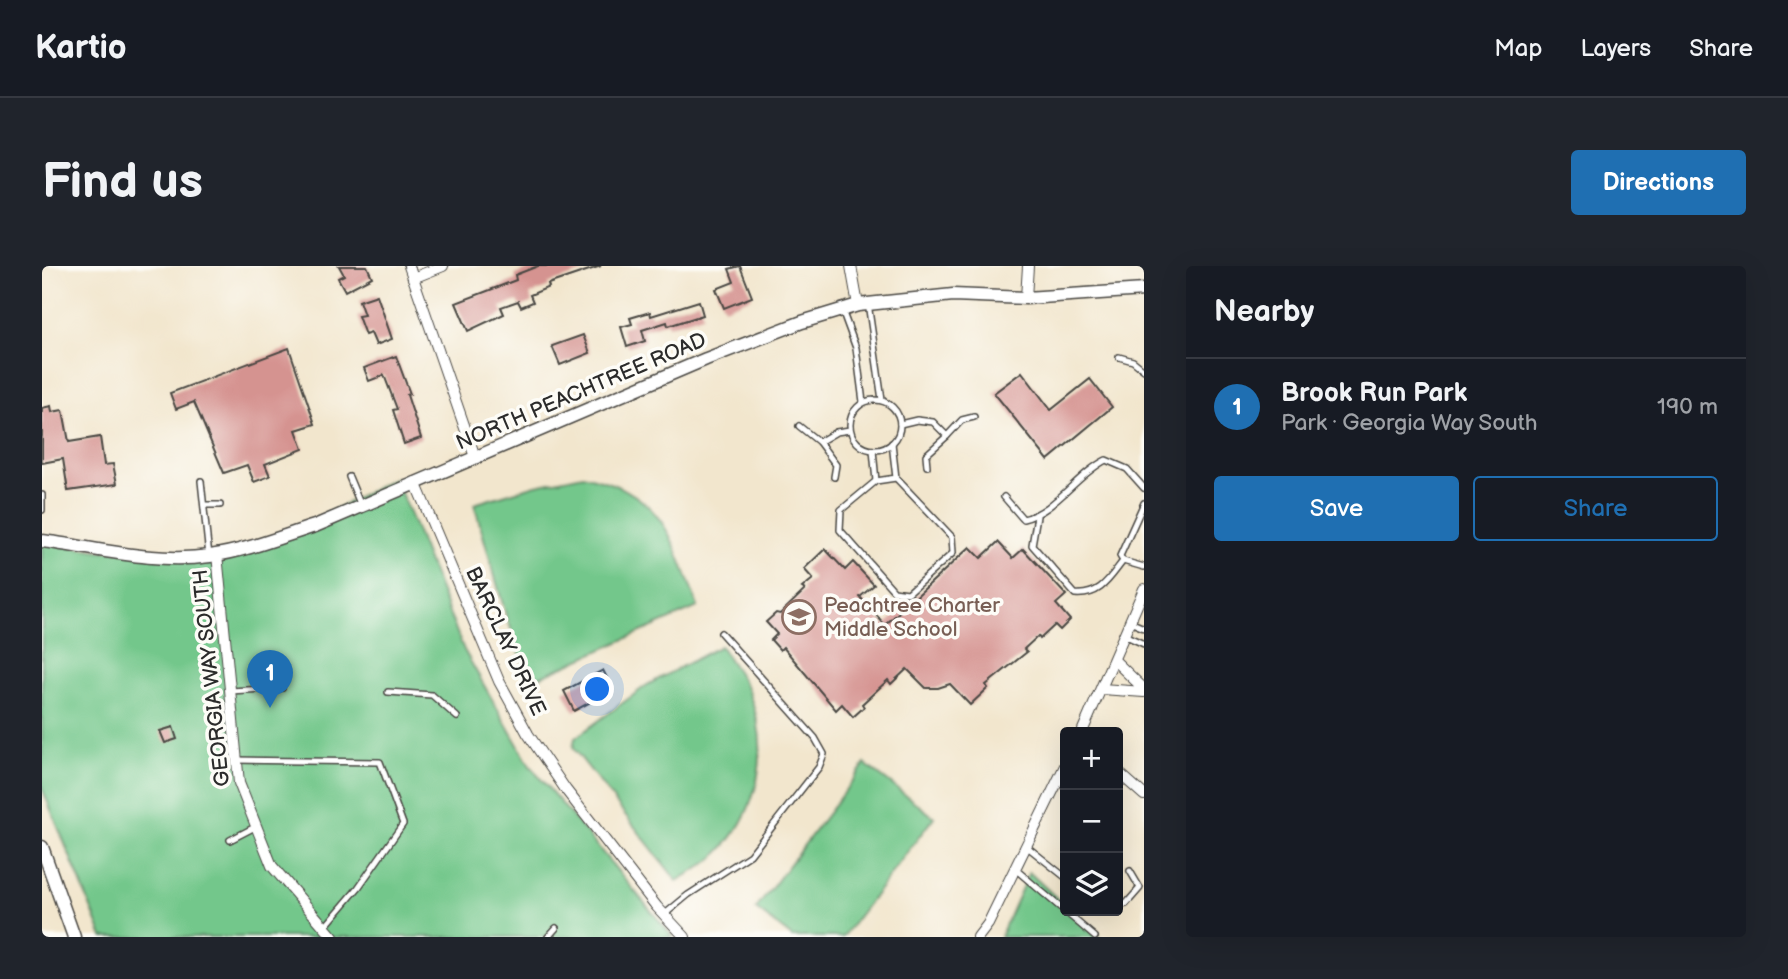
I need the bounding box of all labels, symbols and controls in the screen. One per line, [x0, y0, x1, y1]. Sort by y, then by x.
text: Kartio [35, 28, 127, 68]
text: Map [1494, 34, 1542, 63]
text: Layers [1580, 34, 1651, 63]
text: Share [1689, 34, 1753, 63]
button: Directions [1571, 150, 1746, 215]
text: Find us [42, 153, 203, 212]
text: Nearby [1214, 294, 1314, 330]
street label: NORTH PEACHTREE ROAD [452, 327, 710, 456]
text: Brook Run Park [1281, 378, 1467, 409]
text: 1 [1232, 393, 1242, 421]
text: 190 m [1657, 393, 1718, 421]
text: Park · Georgia Way South [1281, 409, 1538, 437]
button: Save [1214, 476, 1459, 541]
button: Share [1473, 476, 1718, 541]
street label: BARCLAY DRIVE [460, 563, 551, 720]
street label: GEORGIA WAY SOUTH [188, 568, 235, 788]
place label: Peachtree Charter Middle School [824, 593, 1000, 642]
school or university icon: Peachtree Charter Middle School [780, 598, 818, 636]
pin: 1 [247, 650, 293, 708]
your location [580, 672, 614, 706]
map controls [1060, 727, 1123, 916]
button: + [1060, 727, 1123, 790]
button: − [1060, 790, 1123, 853]
button: layers [1060, 853, 1123, 916]

